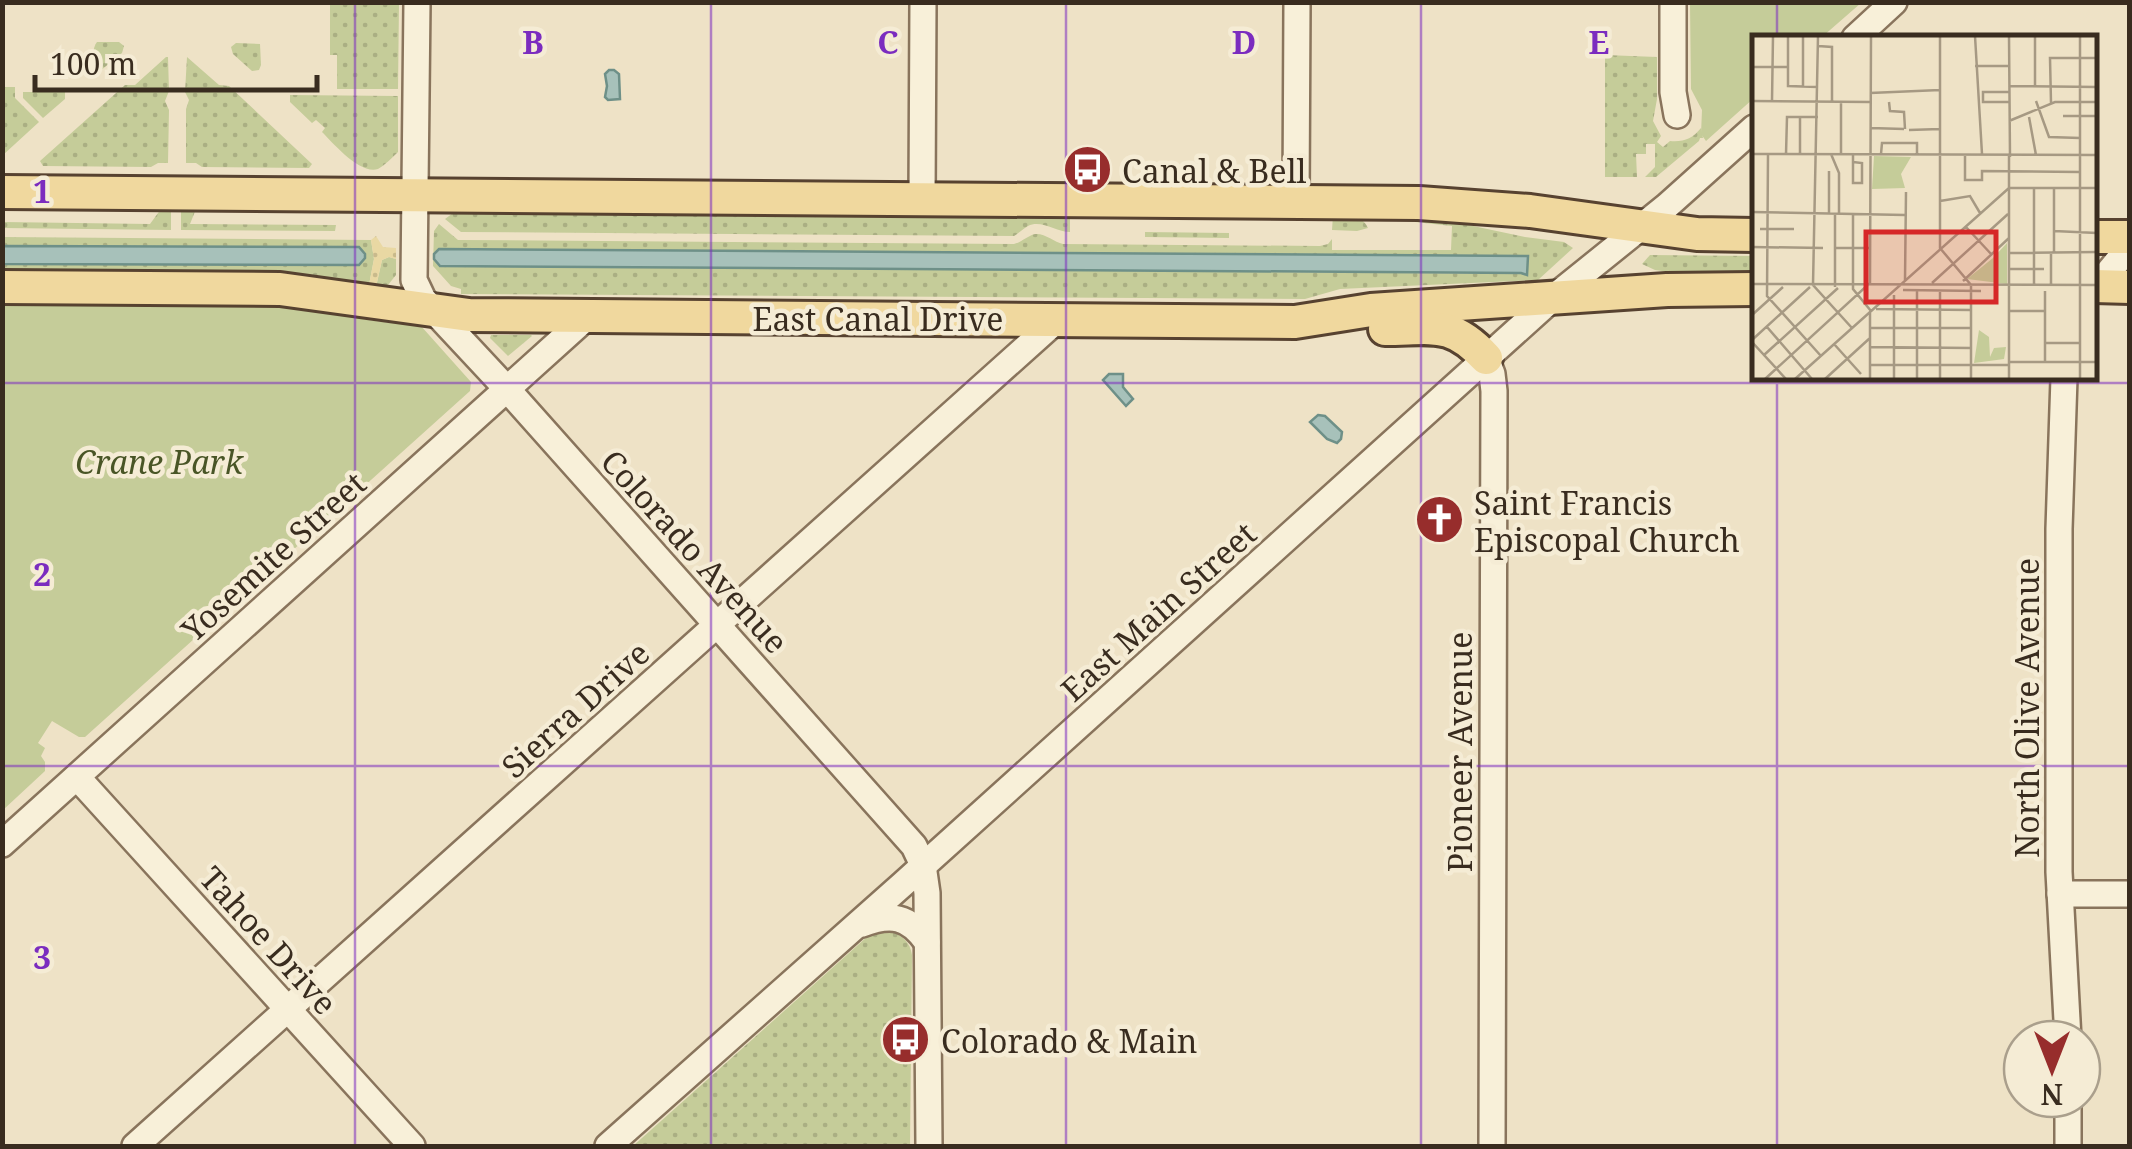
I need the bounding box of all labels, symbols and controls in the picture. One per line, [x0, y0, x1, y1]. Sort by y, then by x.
text: B [522, 20, 544, 63]
text: C [877, 20, 899, 63]
text: D [1232, 20, 1256, 63]
text: E [1589, 20, 1609, 63]
scale bar [35, 30, 318, 92]
inset map [1752, 35, 2097, 380]
text: 100 m [50, 43, 136, 84]
bus stop icon: Canal & Bell [1061, 144, 1113, 196]
place label: Canal & Bell [1122, 149, 1307, 192]
text: 1 [33, 169, 51, 212]
street label: East Canal Drive [753, 297, 1003, 340]
park label: Crane Park [75, 440, 245, 483]
street label: Colorado Avenue [592, 440, 798, 662]
street label: Yosemite Street [171, 462, 374, 651]
place label: Saint Francis Episcopal Church [1474, 481, 1740, 561]
church icon: Saint Francis Episcopal Church [1413, 494, 1465, 546]
street label: East Main Street [1051, 512, 1265, 710]
text: 2 [33, 552, 51, 595]
street label: North Olive Avenue [2005, 558, 2048, 858]
street label: Sierra Drive [492, 631, 658, 787]
street label: Pioneer Avenue [1438, 632, 1481, 872]
street label: Tahoe Drive [191, 857, 347, 1023]
text: 3 [33, 935, 51, 978]
bus stop icon: Colorado & Main [880, 1014, 932, 1066]
place label: Colorado & Main [941, 1019, 1197, 1062]
north arrow [2002, 1019, 2102, 1119]
text: N [2041, 1076, 2063, 1114]

